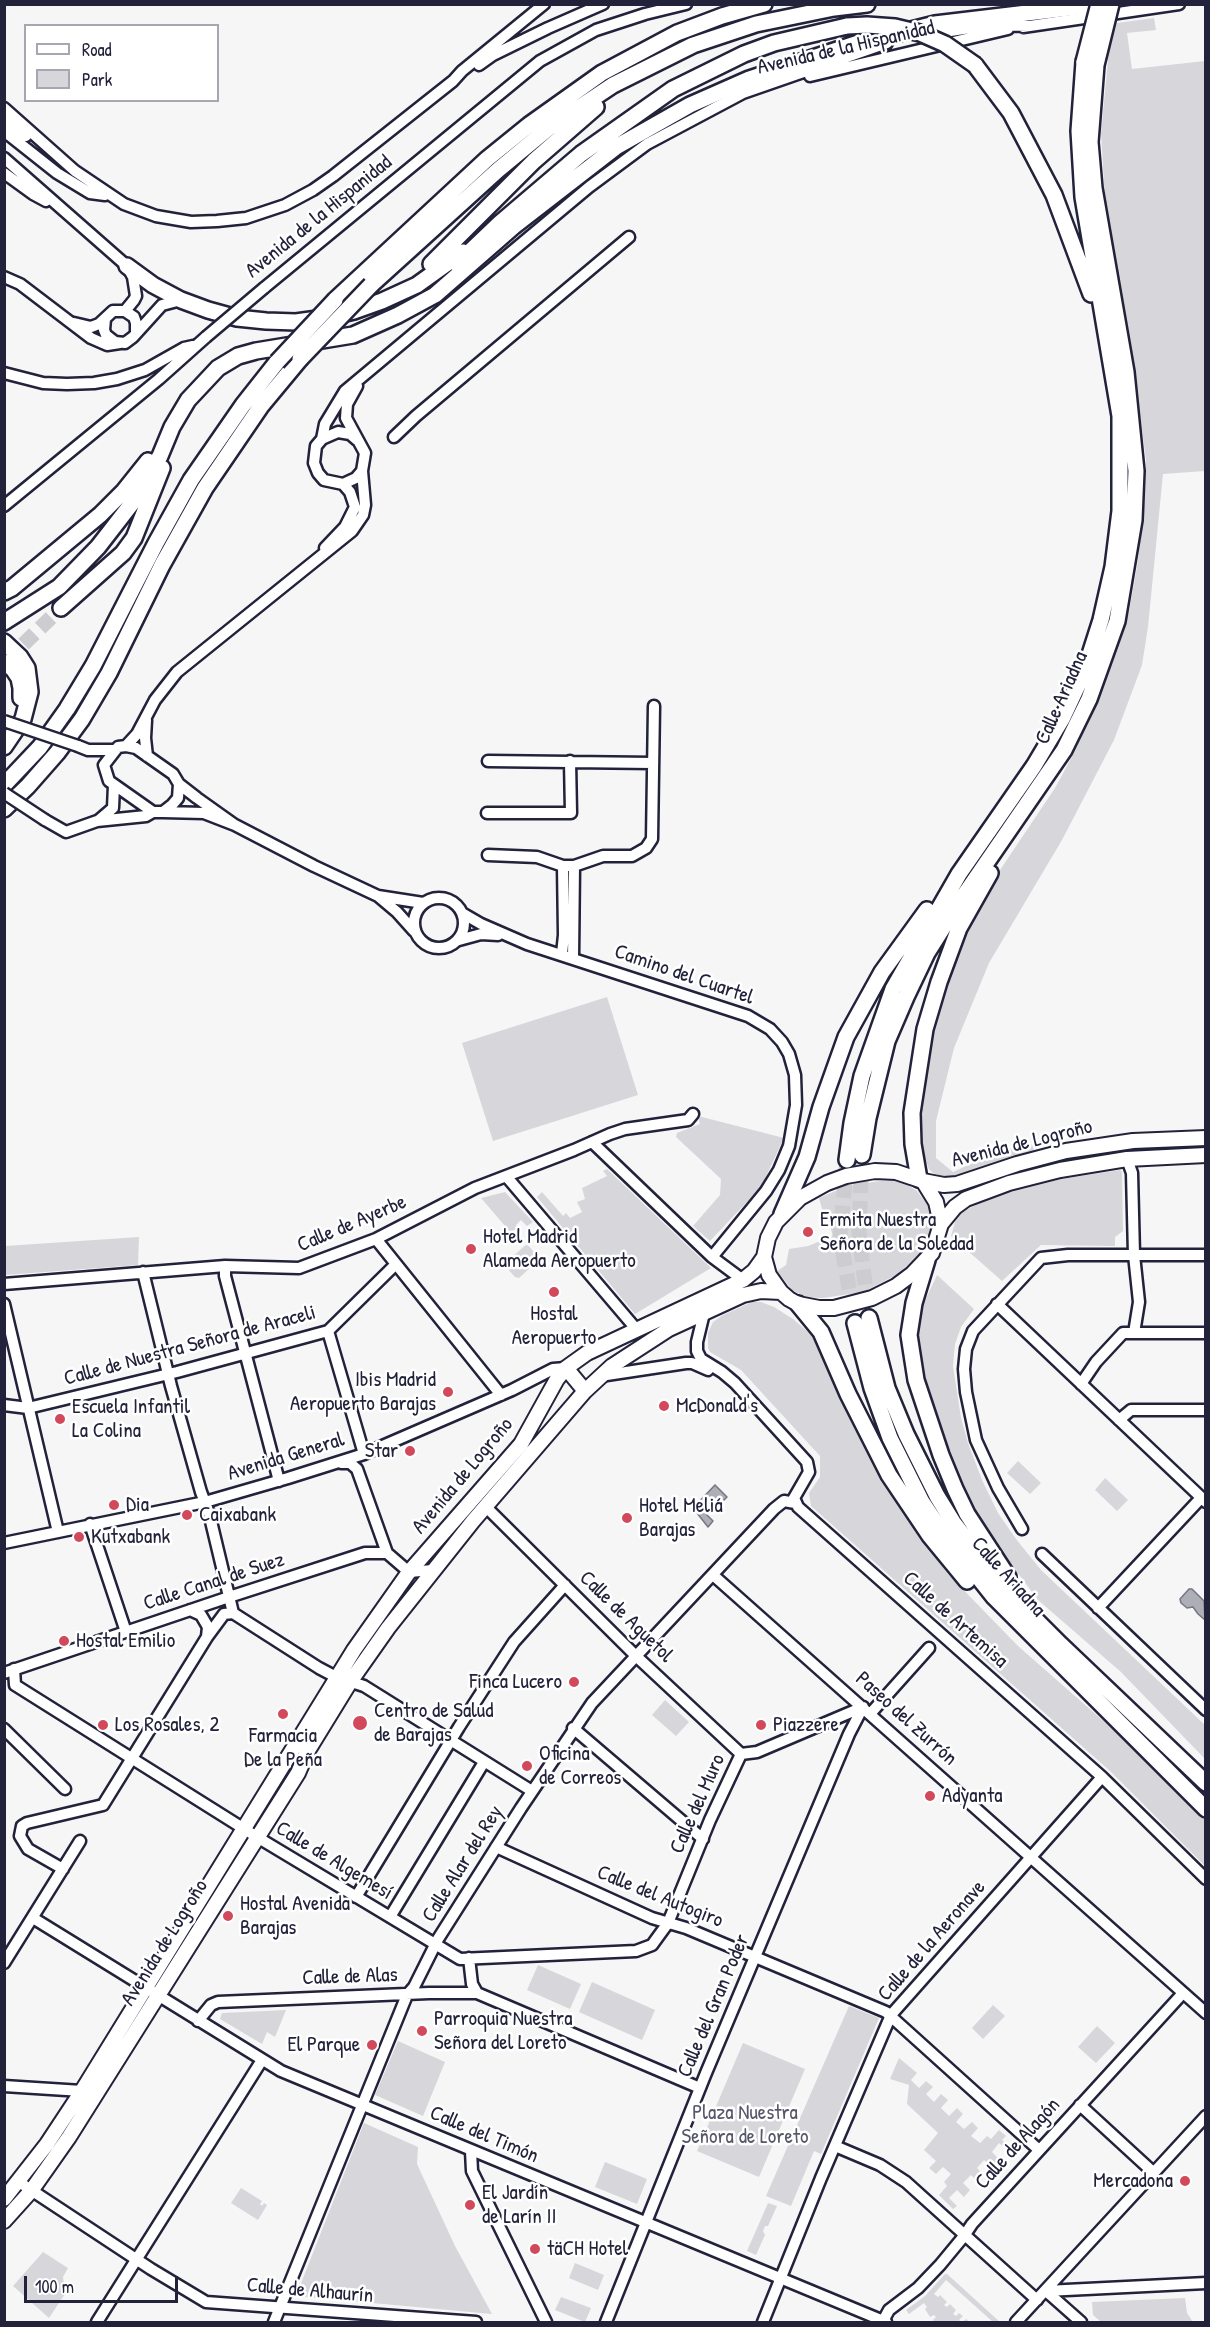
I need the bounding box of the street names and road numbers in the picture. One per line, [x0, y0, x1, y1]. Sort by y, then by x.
street label: Avenida de la Hispanidad [755, 15, 937, 81]
street label: Avenida de la Hispanidad [241, 150, 397, 284]
street label: Calle Ariadna [1030, 648, 1094, 748]
street label: Camino del Cuartel [611, 939, 757, 1011]
street label: Avenida de Logroño [949, 1114, 1095, 1174]
street label: Calle de Ayerbe [294, 1190, 410, 1258]
street label: Calle de Nuestra Señora de Araceli [61, 1300, 319, 1392]
street label: Avenida de Logroño [407, 1413, 519, 1539]
street label: Avenida General [225, 1427, 347, 1487]
street label: Calle Ariadna [965, 1532, 1051, 1622]
street label: Calle Canal de Suez [140, 1547, 288, 1617]
street label: Calle de Aguetol [574, 1566, 678, 1668]
street label: Calle de Artemisa [897, 1566, 1013, 1674]
street label: Paseo del Zurrón [850, 1667, 962, 1771]
street label: Calle del Muro [665, 1750, 731, 1858]
street label: Calle Alar del Rey [417, 1801, 509, 1927]
street label: Calle de Algemesí [271, 1816, 397, 1906]
street label: Calle del Autogiro [593, 1860, 727, 1934]
street label: Avenida de Logroño [116, 1875, 214, 2011]
street label: Calle de la Aeronave [873, 1876, 991, 2006]
street label: Calle del Gran Poder [673, 1931, 755, 2081]
street label: Calle de Alas [302, 1963, 398, 1991]
street label: Calle de Alagón [970, 2093, 1066, 2195]
street label: Calle del Timón [426, 2101, 542, 2169]
street label: Calle de Alhaurín [246, 2273, 374, 2309]

